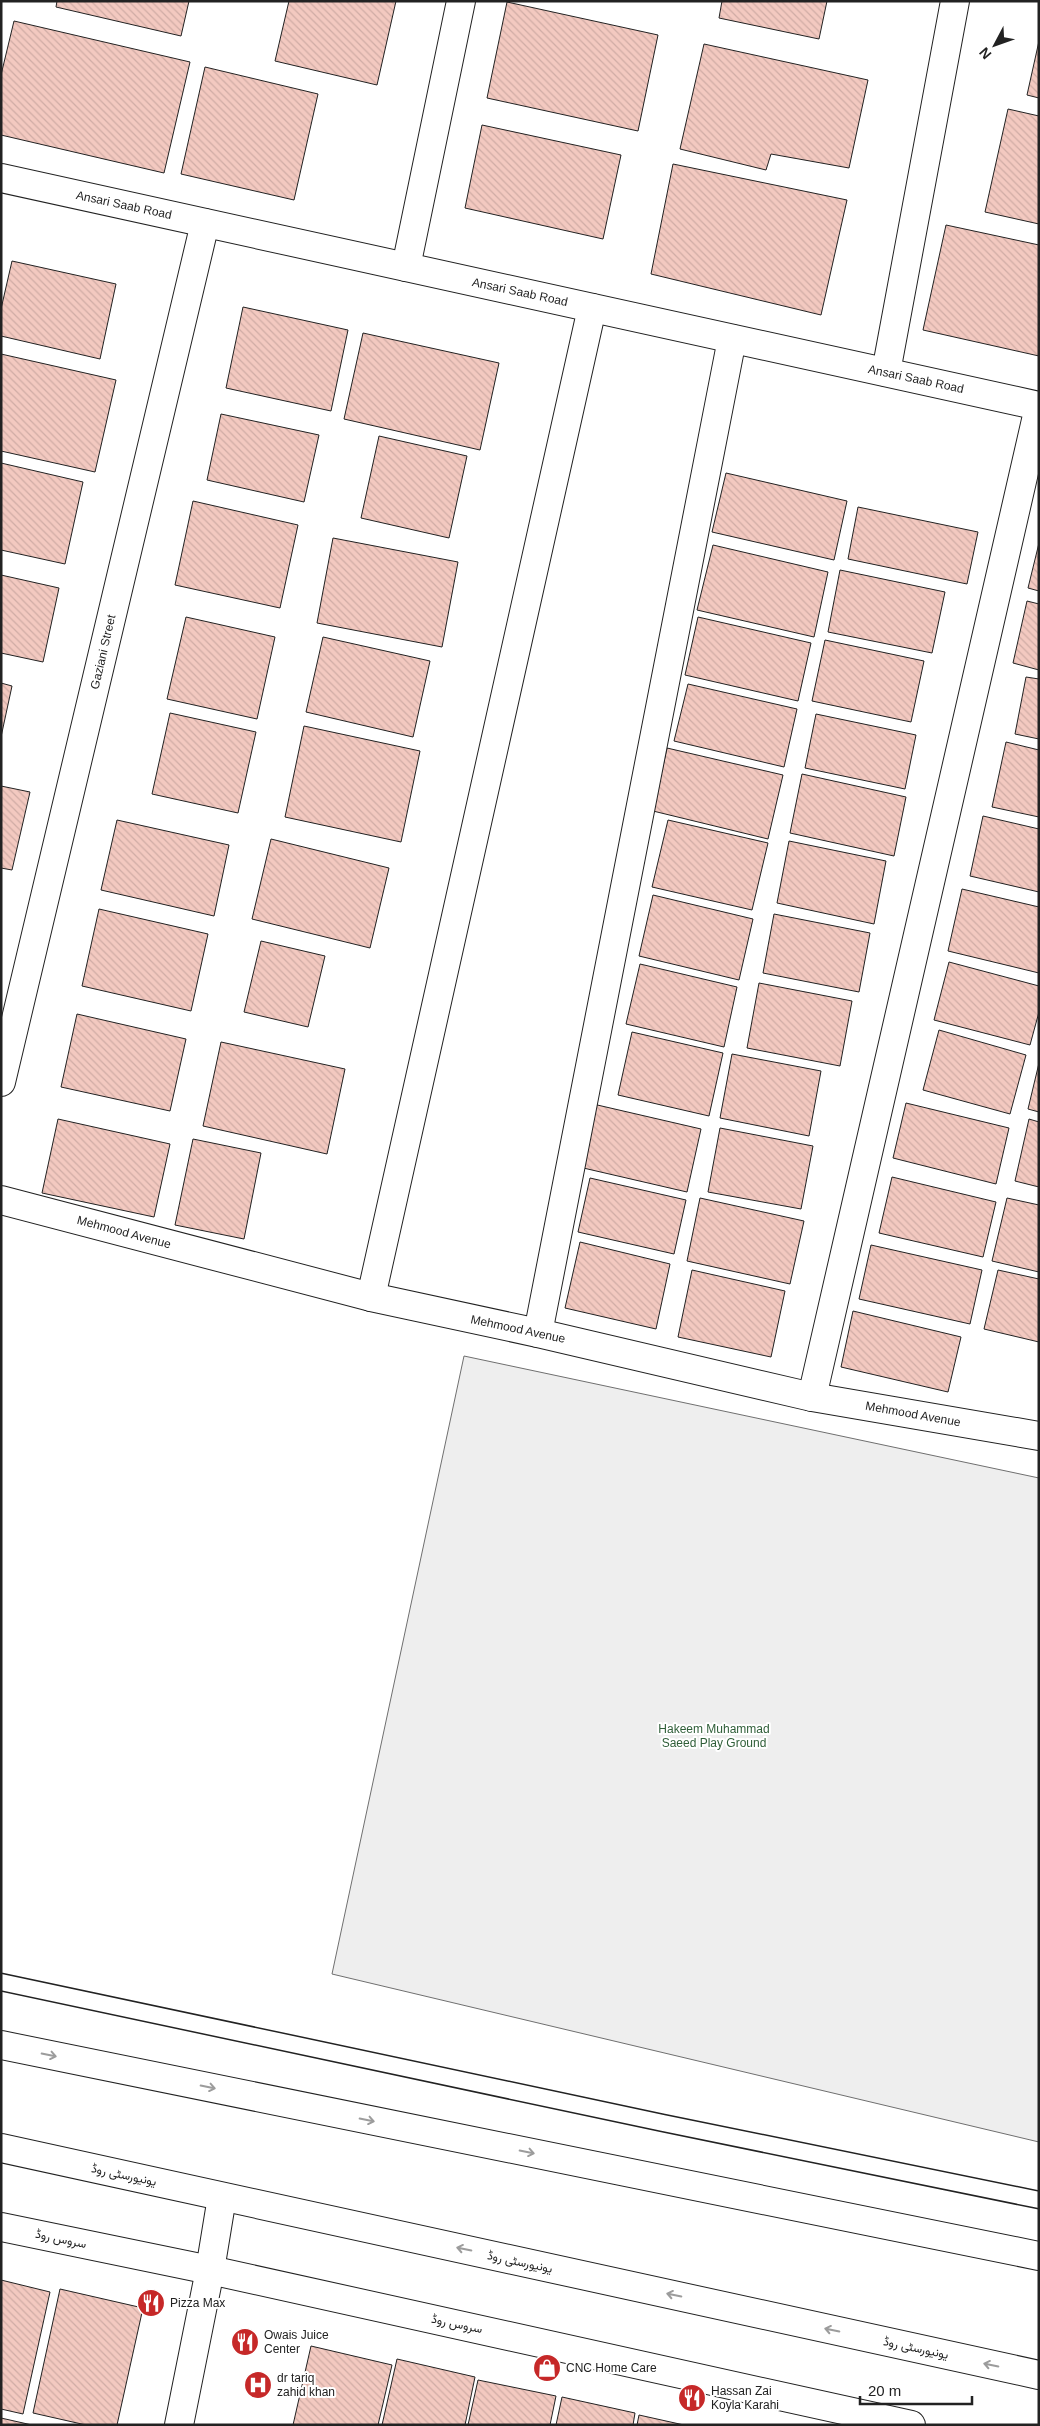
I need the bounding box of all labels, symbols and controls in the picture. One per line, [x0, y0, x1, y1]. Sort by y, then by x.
north arrow [970, 20, 1020, 70]
text: N [976, 44, 995, 63]
street label: Ansari Saab Road [75, 188, 173, 222]
street label: Ansari Saab Road [471, 275, 569, 309]
street label: Ansari Saab Road [867, 362, 965, 396]
street label: Gaziani Street [88, 613, 119, 691]
street label: Mehmood Avenue [76, 1213, 173, 1251]
street label: Mehmood Avenue [469, 1312, 567, 1346]
street label: Mehmood Avenue [864, 1399, 962, 1429]
park label: Hakeem Muhammad Saeed Play Ground [658, 1722, 770, 1750]
one-way arrow [41, 2051, 57, 2060]
one-way arrow [200, 2083, 216, 2093]
one-way arrow [359, 2116, 375, 2125]
one-way arrow [518, 2148, 534, 2157]
street label: یونیورسٹی روڈ [90, 2161, 158, 2190]
street label: سروس روڈ [34, 2227, 88, 2252]
one-way arrow [456, 2244, 472, 2254]
street label: یونیورسٹی روڈ [486, 2248, 554, 2277]
restaurant icon: Pizza Max [136, 2288, 166, 2318]
one-way arrow [666, 2290, 682, 2300]
place label: Pizza Max [170, 2296, 225, 2310]
street label: سروس روڈ [430, 2312, 484, 2337]
one-way arrow [825, 2325, 841, 2334]
restaurant icon: Owais Juice Center [230, 2327, 260, 2357]
place label: Owais Juice Center [264, 2328, 329, 2356]
street label: یونیورسٹی روڈ [882, 2334, 950, 2363]
shop icon: CNC Home Care [532, 2353, 562, 2383]
one-way arrow [984, 2360, 1000, 2369]
place label: CNC Home Care [566, 2361, 657, 2375]
hospital icon: dr tariq zahid khan [243, 2370, 273, 2400]
place label: dr tariq zahid khan [277, 2371, 335, 2399]
scale bar [860, 2374, 972, 2406]
text: 20 m [868, 2382, 901, 2399]
restaurant icon: Hassan Zai Koyla Karahi [677, 2383, 707, 2413]
place label: Hassan Zai Koyla Karahi [711, 2384, 779, 2412]

